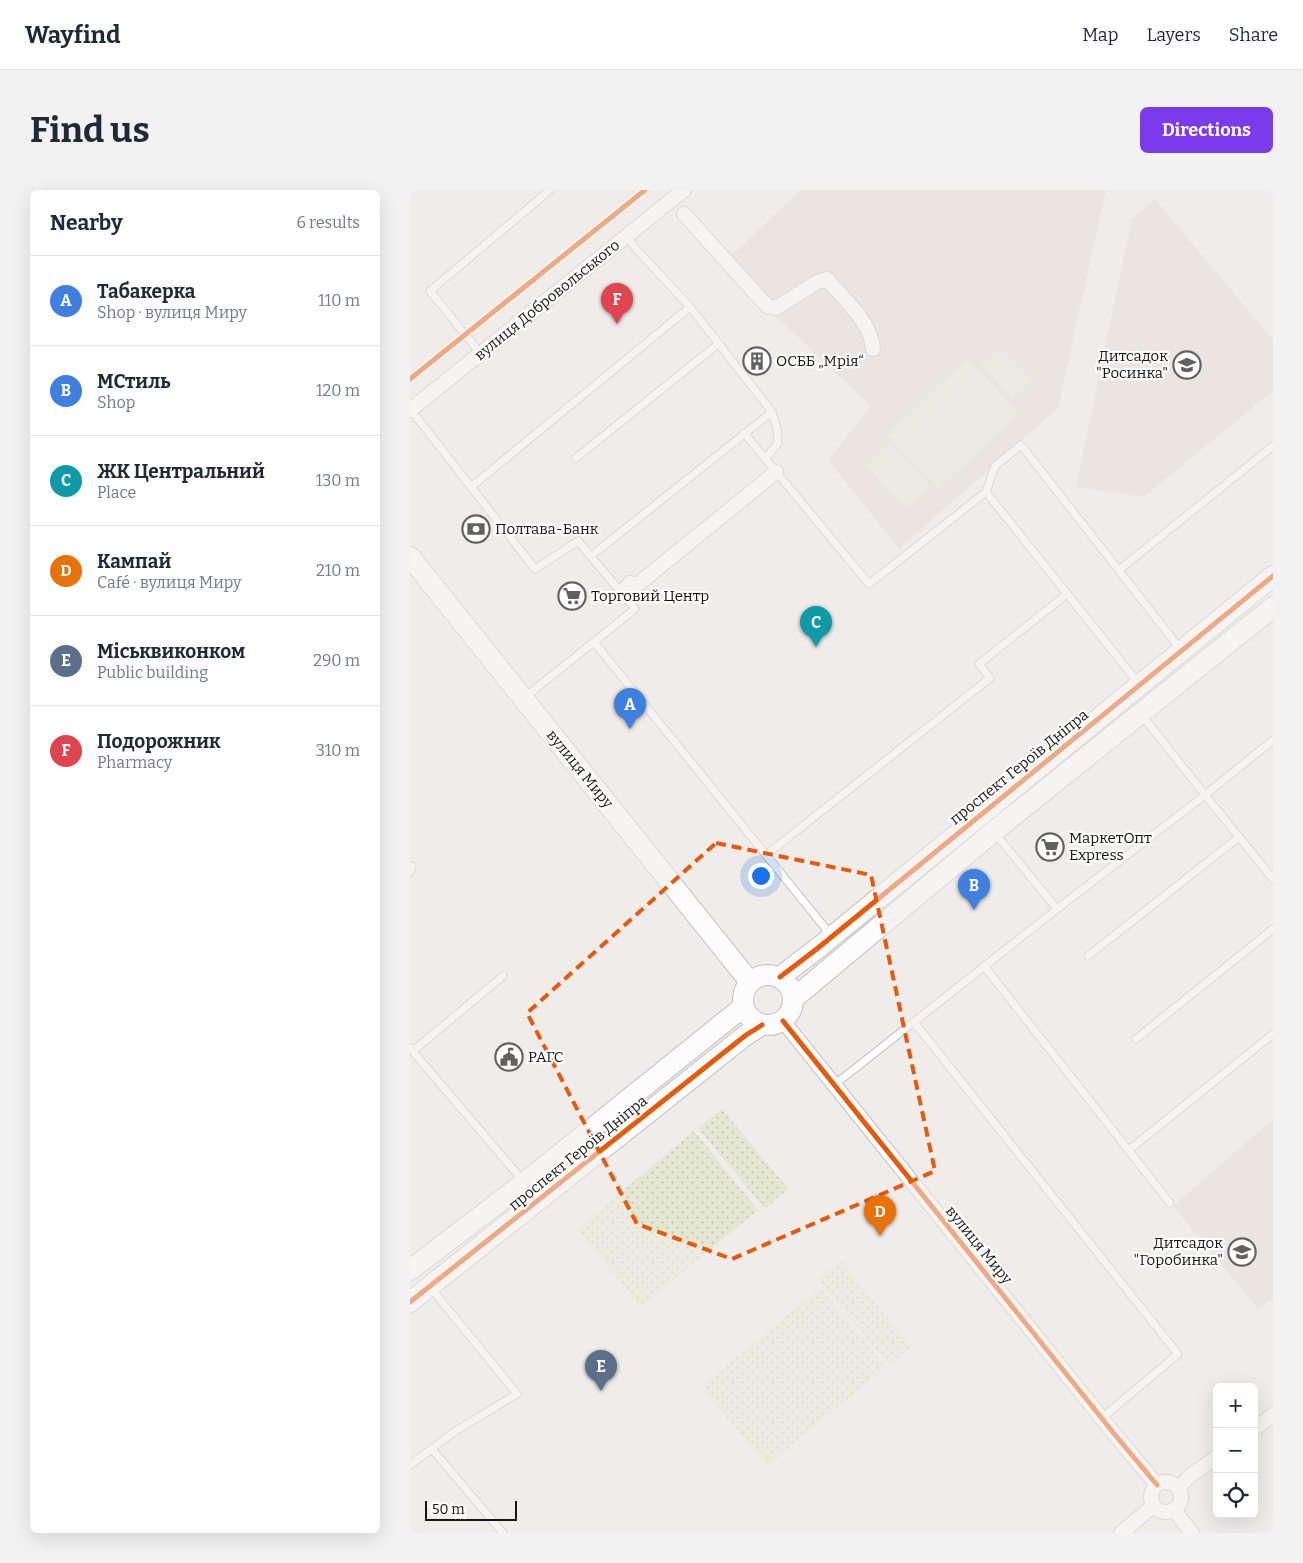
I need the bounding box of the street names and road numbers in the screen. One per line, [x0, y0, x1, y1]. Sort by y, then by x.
street label: вулиця Добровольського [471, 236, 623, 364]
street label: проспект Героїв Дніпра [946, 706, 1092, 828]
street label: вулиця Миру [543, 726, 617, 812]
street label: проспект Героїв Дніпра [505, 1092, 651, 1214]
street label: вулиця Миру [942, 1202, 1016, 1288]

